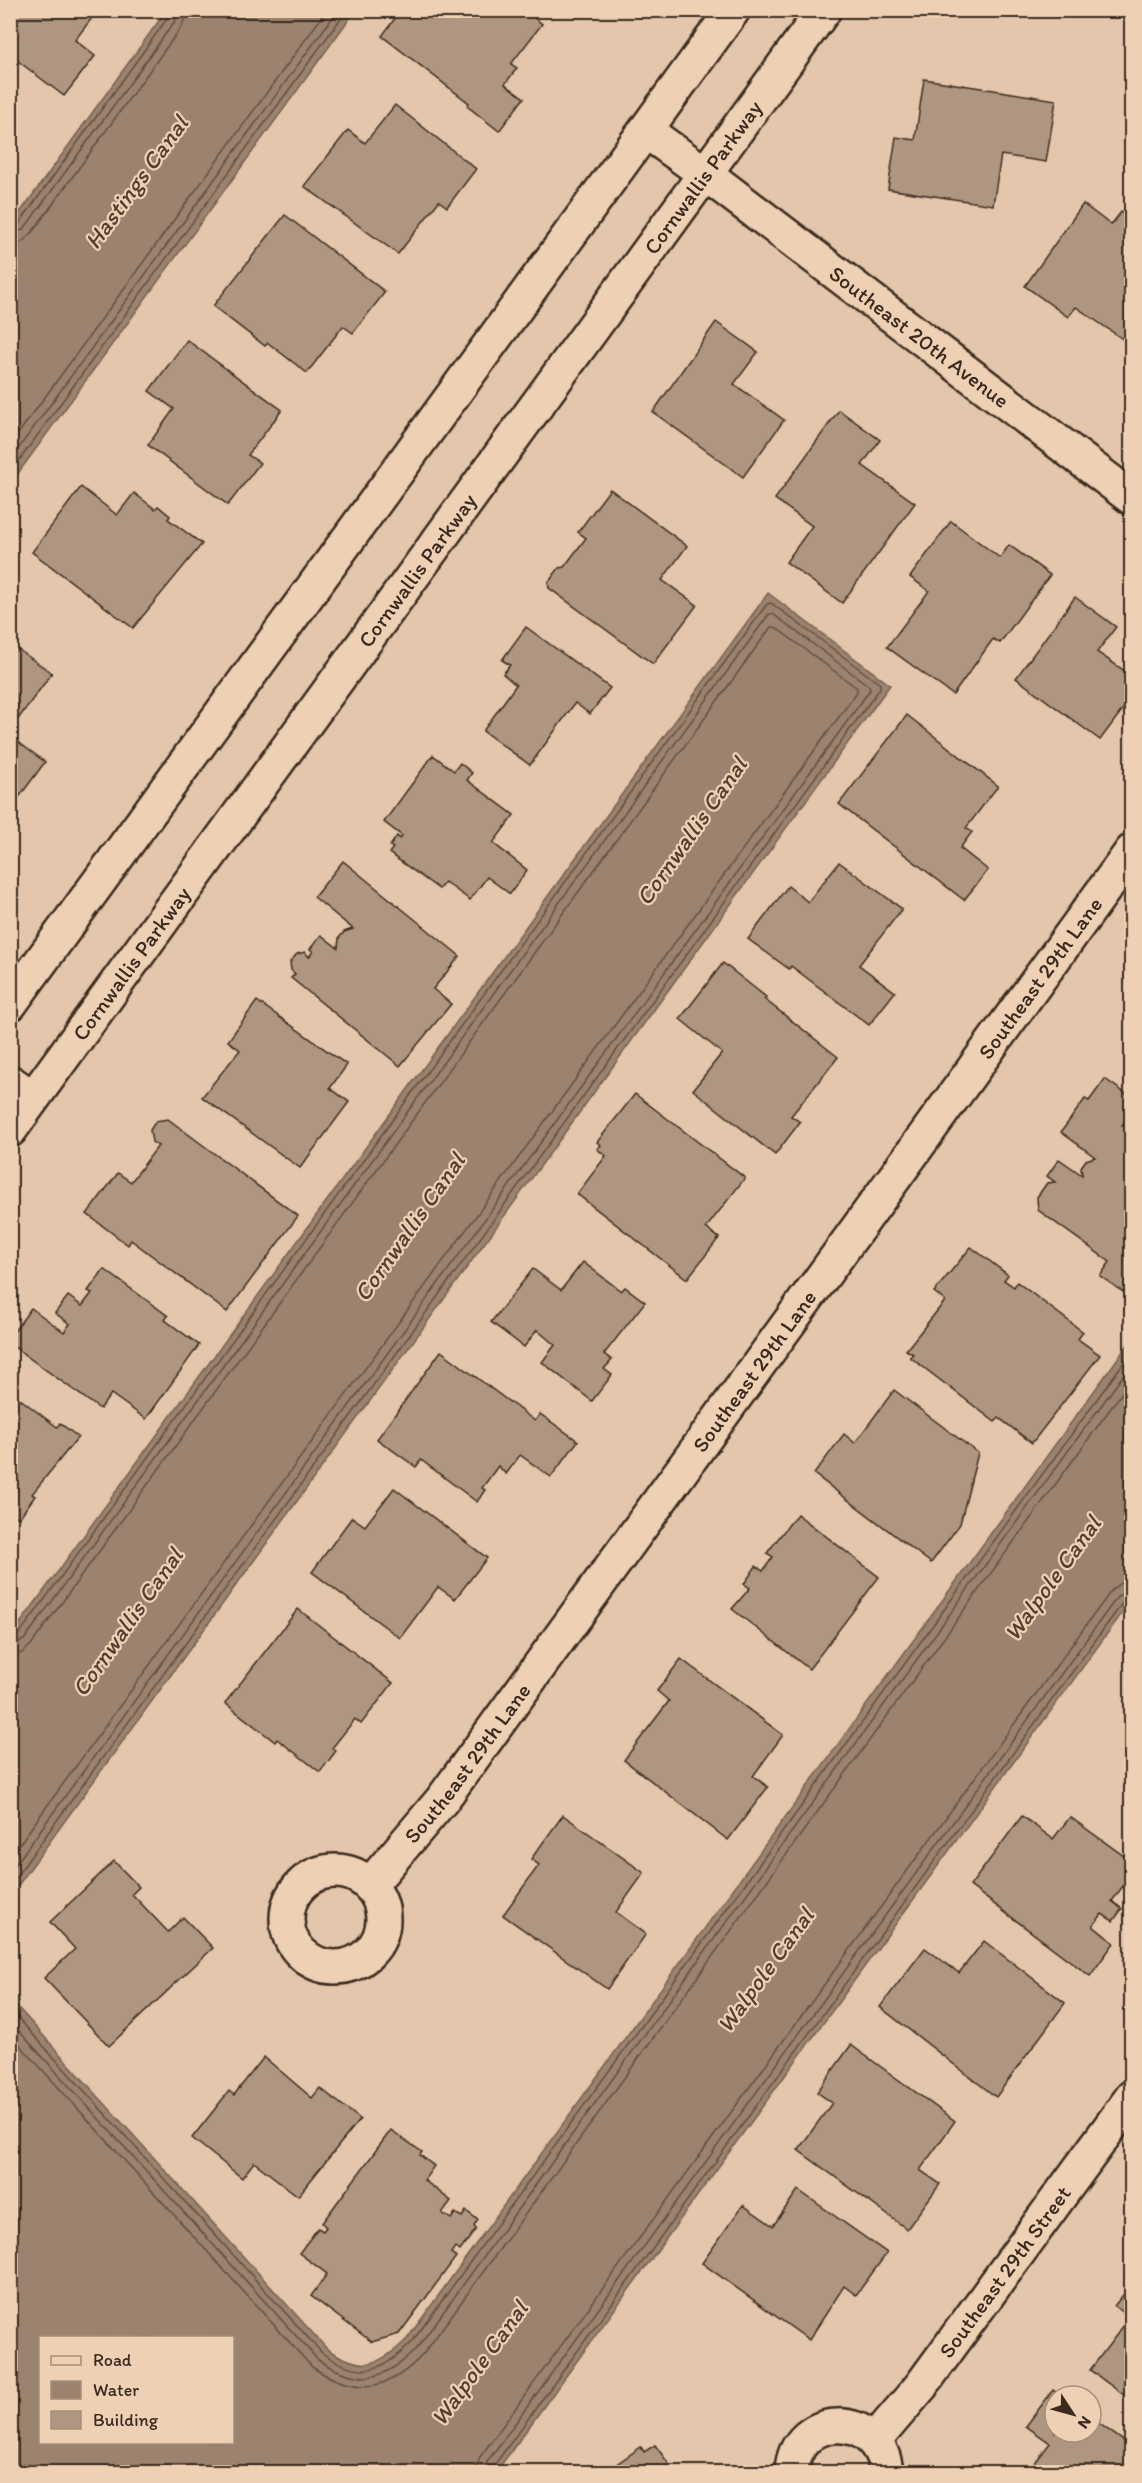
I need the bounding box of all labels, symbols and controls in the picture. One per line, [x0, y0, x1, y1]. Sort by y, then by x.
street label: Cornwallis Parkway [638, 94, 768, 259]
water label: Hastings Canal [78, 108, 195, 254]
street label: Southeast 20th Avenue [824, 259, 1015, 414]
street label: Cornwallis Parkway [352, 487, 482, 653]
water label: Cornwallis Canal [629, 750, 754, 911]
street label: Cornwallis Parkway [66, 880, 197, 1046]
street label: Southeast 29th Lane [972, 891, 1108, 1064]
water label: Cornwallis Canal [347, 1146, 472, 1307]
street label: Southeast 29th Lane [686, 1284, 822, 1457]
water label: Walpole Canal [997, 1508, 1108, 1646]
water label: Cornwallis Canal [65, 1541, 190, 1702]
street label: Southeast 29th Lane [398, 1678, 536, 1849]
water label: Walpole Canal [710, 1900, 821, 2038]
street label: Southeast 29th Street [933, 2180, 1076, 2363]
water label: Walpole Canal [424, 2293, 535, 2431]
legend [39, 2336, 234, 2444]
text: Road [93, 2349, 132, 2371]
text: Water [93, 2379, 139, 2401]
north arrow [1043, 2384, 1103, 2444]
text: Building [93, 2409, 159, 2431]
text: N [1074, 2413, 1096, 2432]

